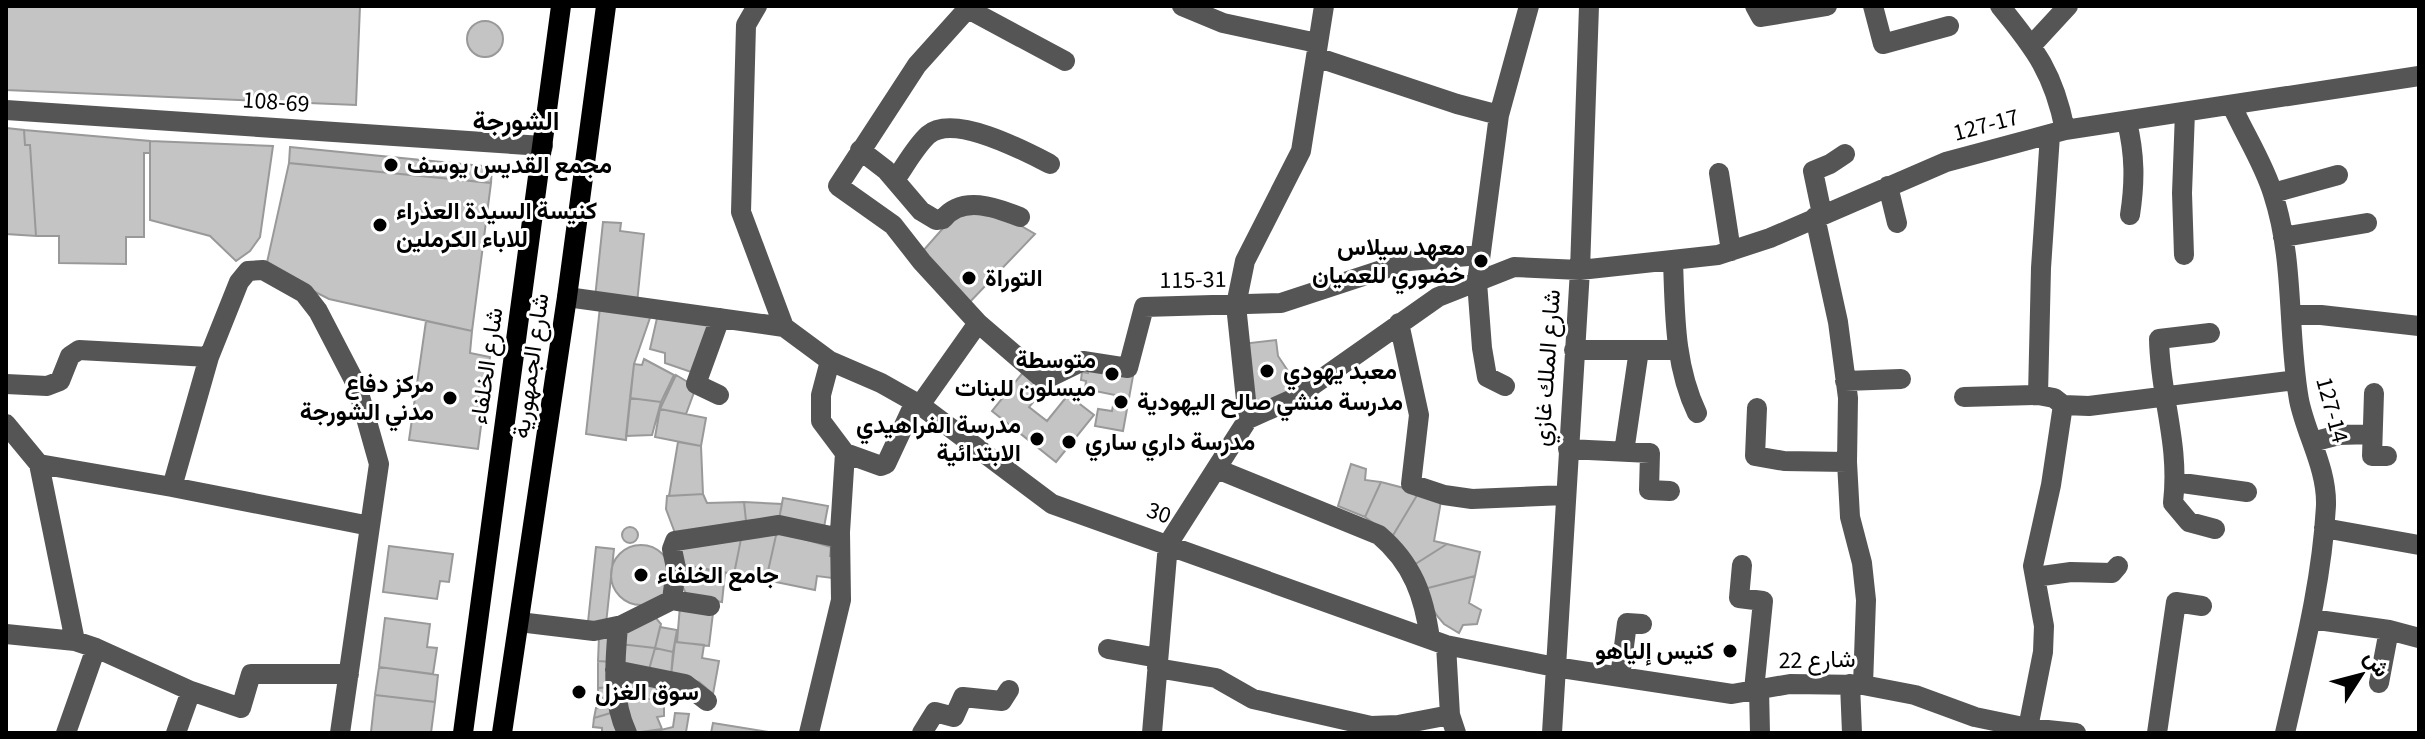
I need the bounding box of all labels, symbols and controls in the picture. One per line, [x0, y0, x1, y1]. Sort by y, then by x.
street label: 108-69 [241, 82, 311, 122]
street label: 127-17 [1949, 99, 2023, 151]
district label: الشورجة [472, 103, 560, 140]
place label: مجمع القديس يوسف [407, 148, 612, 183]
marker: مجمع القديس يوسف [382, 156, 400, 174]
place label: كنيسة السيدة العذراء للاباء الكرملين [396, 194, 597, 257]
marker: كنيسة السيدة العذراء للاباء الكرملين [371, 216, 389, 234]
place label: معهد سيلاس خضوري للعميان [1312, 230, 1465, 295]
marker: معهد سيلاس خضوري للعميان [1472, 252, 1490, 270]
place label: التوراة [985, 261, 1043, 296]
street label: 115-31 [1159, 262, 1227, 298]
marker: التوراة [960, 269, 978, 287]
street label: شارع الملك غازي [1524, 288, 1571, 448]
street label: شارع الجمهورية [503, 291, 559, 441]
street label: شارع الخلفاء [461, 305, 513, 427]
place label: متوسطة ميسلون للبنات [955, 343, 1096, 406]
place label: معبد يهودي [1283, 354, 1397, 391]
marker: معبد يهودي [1258, 362, 1276, 380]
marker: متوسطة ميسلون للبنات [1103, 365, 1121, 383]
place label: مركز دفاع مدني الشورجة [300, 367, 434, 432]
street label: 127-14 [2306, 373, 2358, 447]
place label: مدرسة منشي صالح اليهودية [1137, 385, 1403, 422]
marker: مركز دفاع مدني الشورجة [441, 389, 459, 407]
marker: مدرسة منشي صالح اليهودية [1112, 393, 1130, 411]
place label: مدرسة الفراهيدي الابتدائية [856, 408, 1021, 471]
place label: مدرسة داري ساري [1085, 425, 1255, 462]
marker: مدرسة الفراهيدي الابتدائية [1028, 430, 1046, 448]
marker: مدرسة داري ساري [1060, 433, 1078, 451]
street label: 30 [1142, 493, 1176, 533]
place label: جامع الخلفاء [657, 558, 779, 593]
marker: جامع الخلفاء [632, 566, 650, 584]
place label: كنيس إلياهو [1595, 634, 1714, 669]
north arrow [2321, 635, 2401, 715]
marker: كنيس إلياهو [1721, 642, 1739, 660]
street label: شارع 22 [1778, 642, 1856, 678]
text: ش [2356, 644, 2397, 684]
place label: سوق الغزل [595, 675, 699, 710]
marker: سوق الغزل [570, 683, 588, 701]

